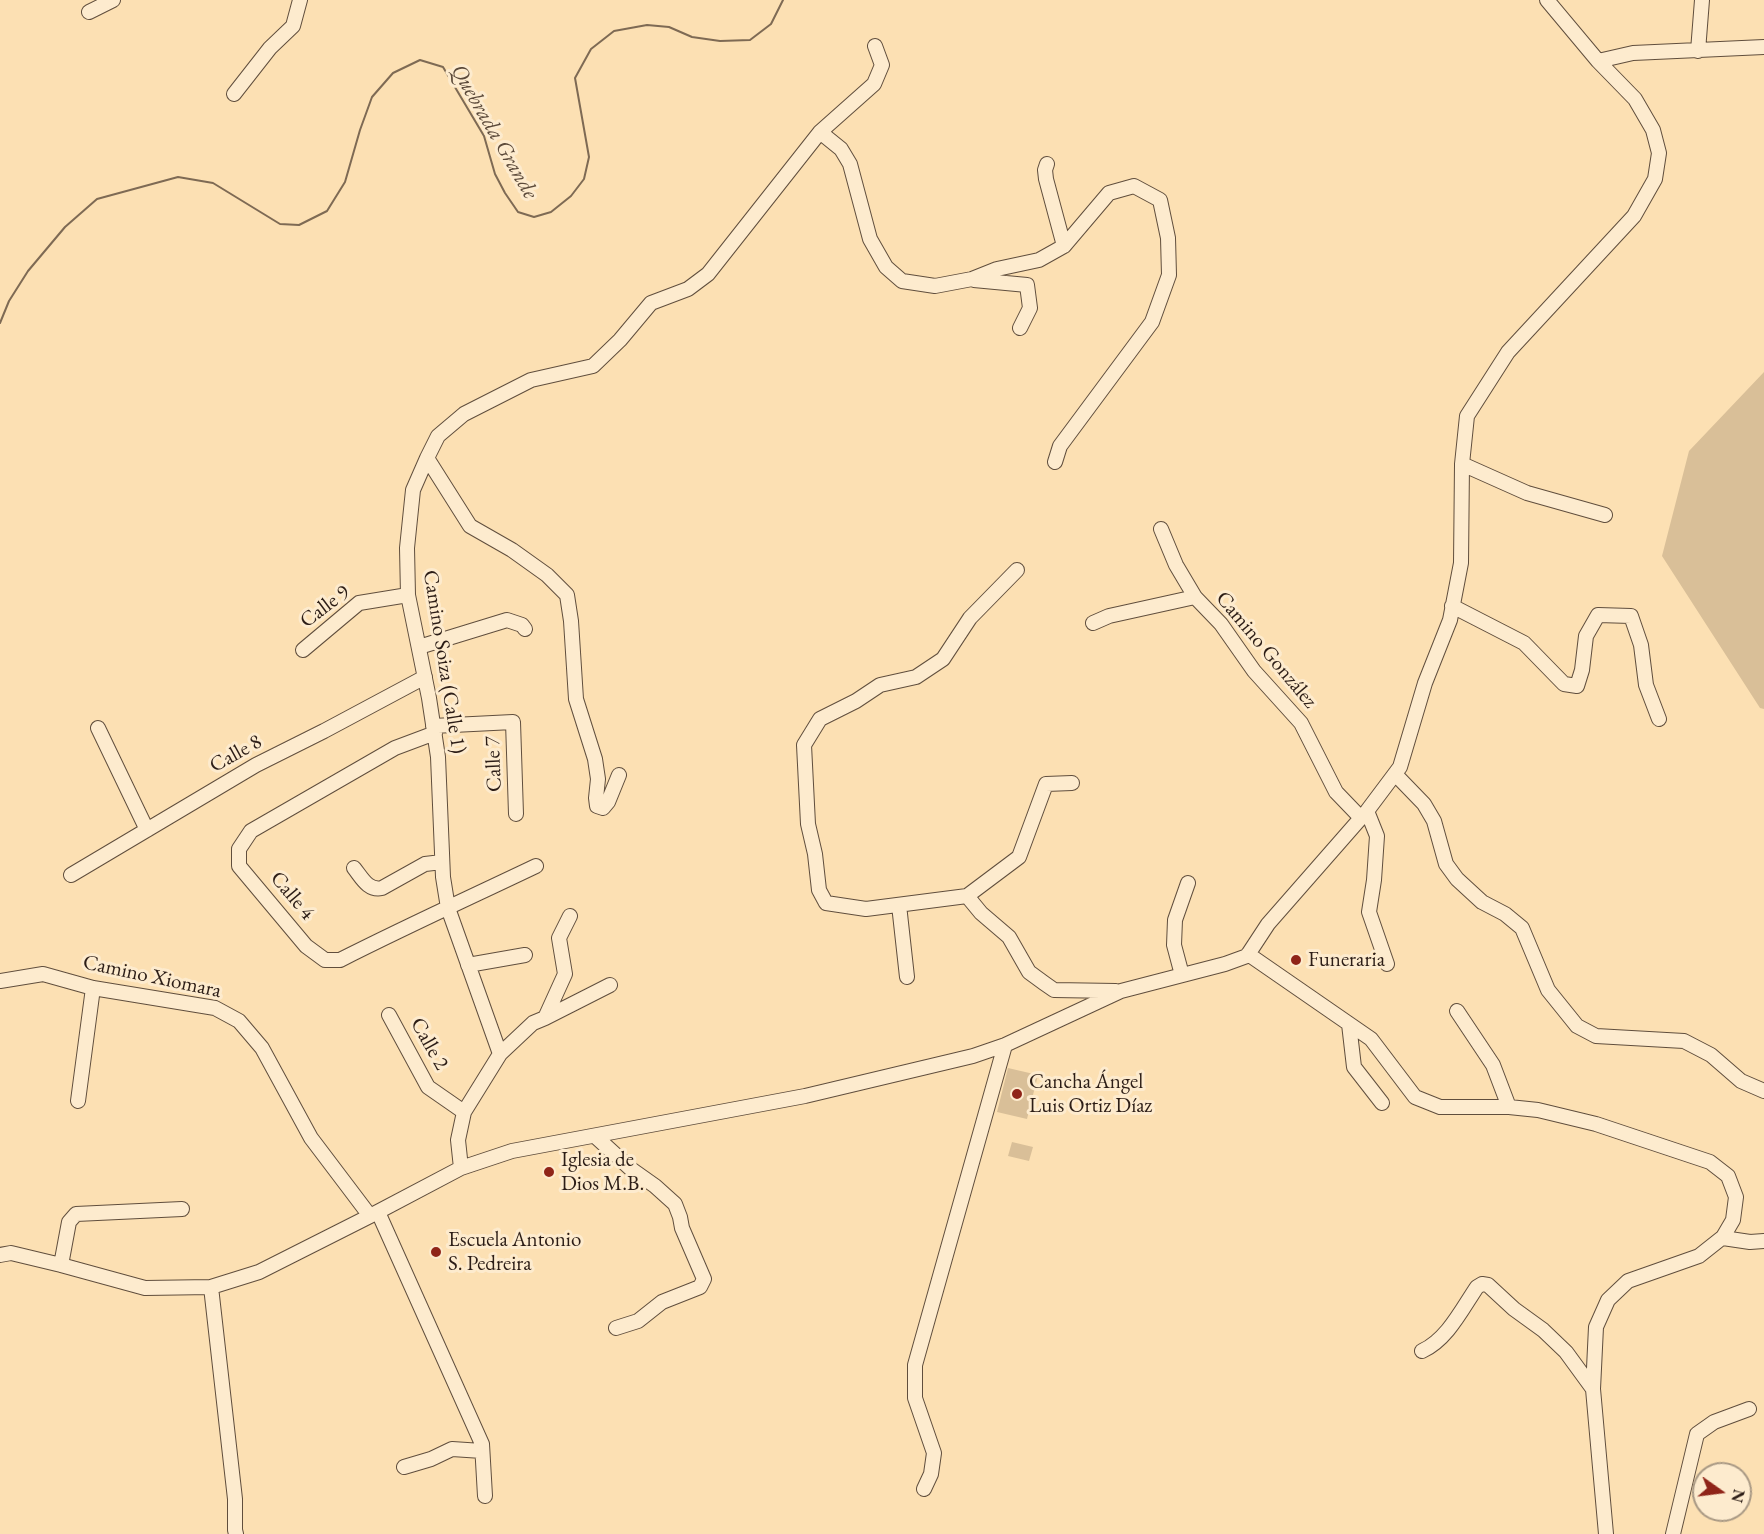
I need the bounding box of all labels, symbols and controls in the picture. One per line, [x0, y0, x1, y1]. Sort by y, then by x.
water label: Quebrada Grande [445, 60, 543, 204]
street label: Camino Soiza (Calle 1) [417, 569, 471, 755]
street label: Calle 9 [295, 580, 355, 634]
street label: Camino González [1210, 586, 1322, 714]
street label: Calle 8 [205, 729, 267, 779]
street label: Calle 7 [480, 736, 508, 792]
street label: Calle 4 [264, 867, 320, 925]
place label: Funeraria [1308, 947, 1385, 973]
street label: Camino Xiomara [80, 950, 224, 1004]
marker: Funeraria [1289, 953, 1303, 967]
street label: Calle 2 [404, 1013, 454, 1075]
place label: Cancha Ángel Luis Ortiz Díaz [1029, 1069, 1152, 1119]
marker: Cancha Ángel Luis Ortiz Díaz [1010, 1087, 1024, 1101]
place label: Iglesia de Dios M.B. [561, 1147, 644, 1197]
marker: Iglesia de Dios M.B. [542, 1165, 556, 1179]
place label: Escuela Antonio S. Pedreira [448, 1227, 581, 1277]
marker: Escuela Antonio S. Pedreira [429, 1245, 443, 1259]
north arrow [1692, 1462, 1752, 1522]
text: N [1726, 1487, 1750, 1505]

